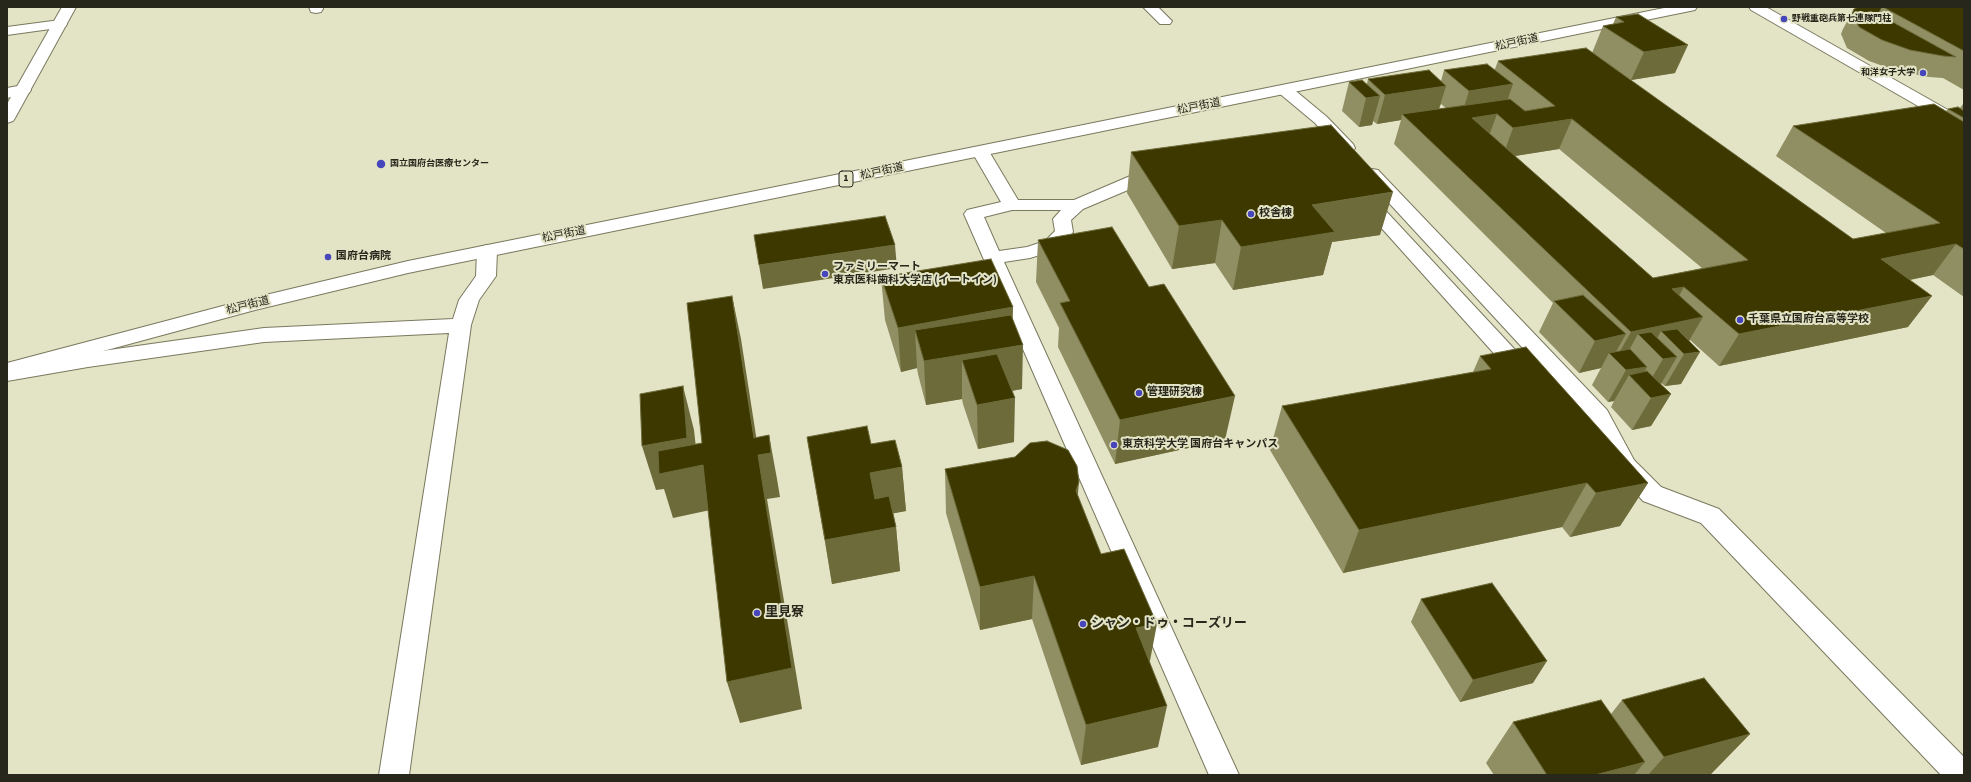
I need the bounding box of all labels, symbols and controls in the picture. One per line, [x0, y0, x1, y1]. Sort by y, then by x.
marker: 野戦重砲兵第七連隊門柱 [1779, 14, 1789, 24]
place label: 野戦重砲兵第七連隊門柱 [1792, 14, 1891, 24]
street label: 松戸街道 [1494, 32, 1540, 54]
place label: 和洋女子大学 [1861, 68, 1915, 78]
marker: 和洋女子大学 [1918, 68, 1928, 78]
street label: 松戸街道 [1176, 96, 1222, 118]
marker: 国立国府台医療センター [375, 158, 387, 170]
place label: 国立国府台医療センター [390, 159, 489, 169]
street label: 松戸街道 [859, 161, 905, 183]
road number: 1 [839, 171, 853, 187]
place label: 校舎棟 [1259, 207, 1292, 221]
marker: 校舎棟 [1246, 209, 1256, 219]
street label: 松戸街道 [541, 224, 587, 246]
place label: 国府台病院 [336, 250, 391, 264]
marker: 国府台病院 [323, 252, 333, 262]
place label: ファミリーマート 東京医科歯科大学店 (イートイン) [833, 261, 997, 287]
marker: ファミリーマート 東京医科歯科大学店 (イートイン) [820, 269, 830, 279]
street label: 松戸街道 [225, 294, 271, 318]
place label: 千葉県立国府台高等学校 [1748, 313, 1869, 327]
marker: 千葉県立国府台高等学校 [1735, 315, 1745, 325]
place label: 管理研究棟 [1147, 386, 1202, 400]
marker: 管理研究棟 [1134, 388, 1144, 398]
place label: 東京科学大学 国府台キャンパス [1122, 438, 1278, 452]
marker: 東京科学大学 国府台キャンパス [1109, 440, 1119, 450]
place label: 里見寮 [765, 605, 804, 621]
marker: 里見寮 [752, 608, 762, 618]
place label: シャン・ドゥ・コーズリー [1091, 616, 1247, 632]
marker: シャン・ドゥ・コーズリー [1078, 619, 1088, 629]

